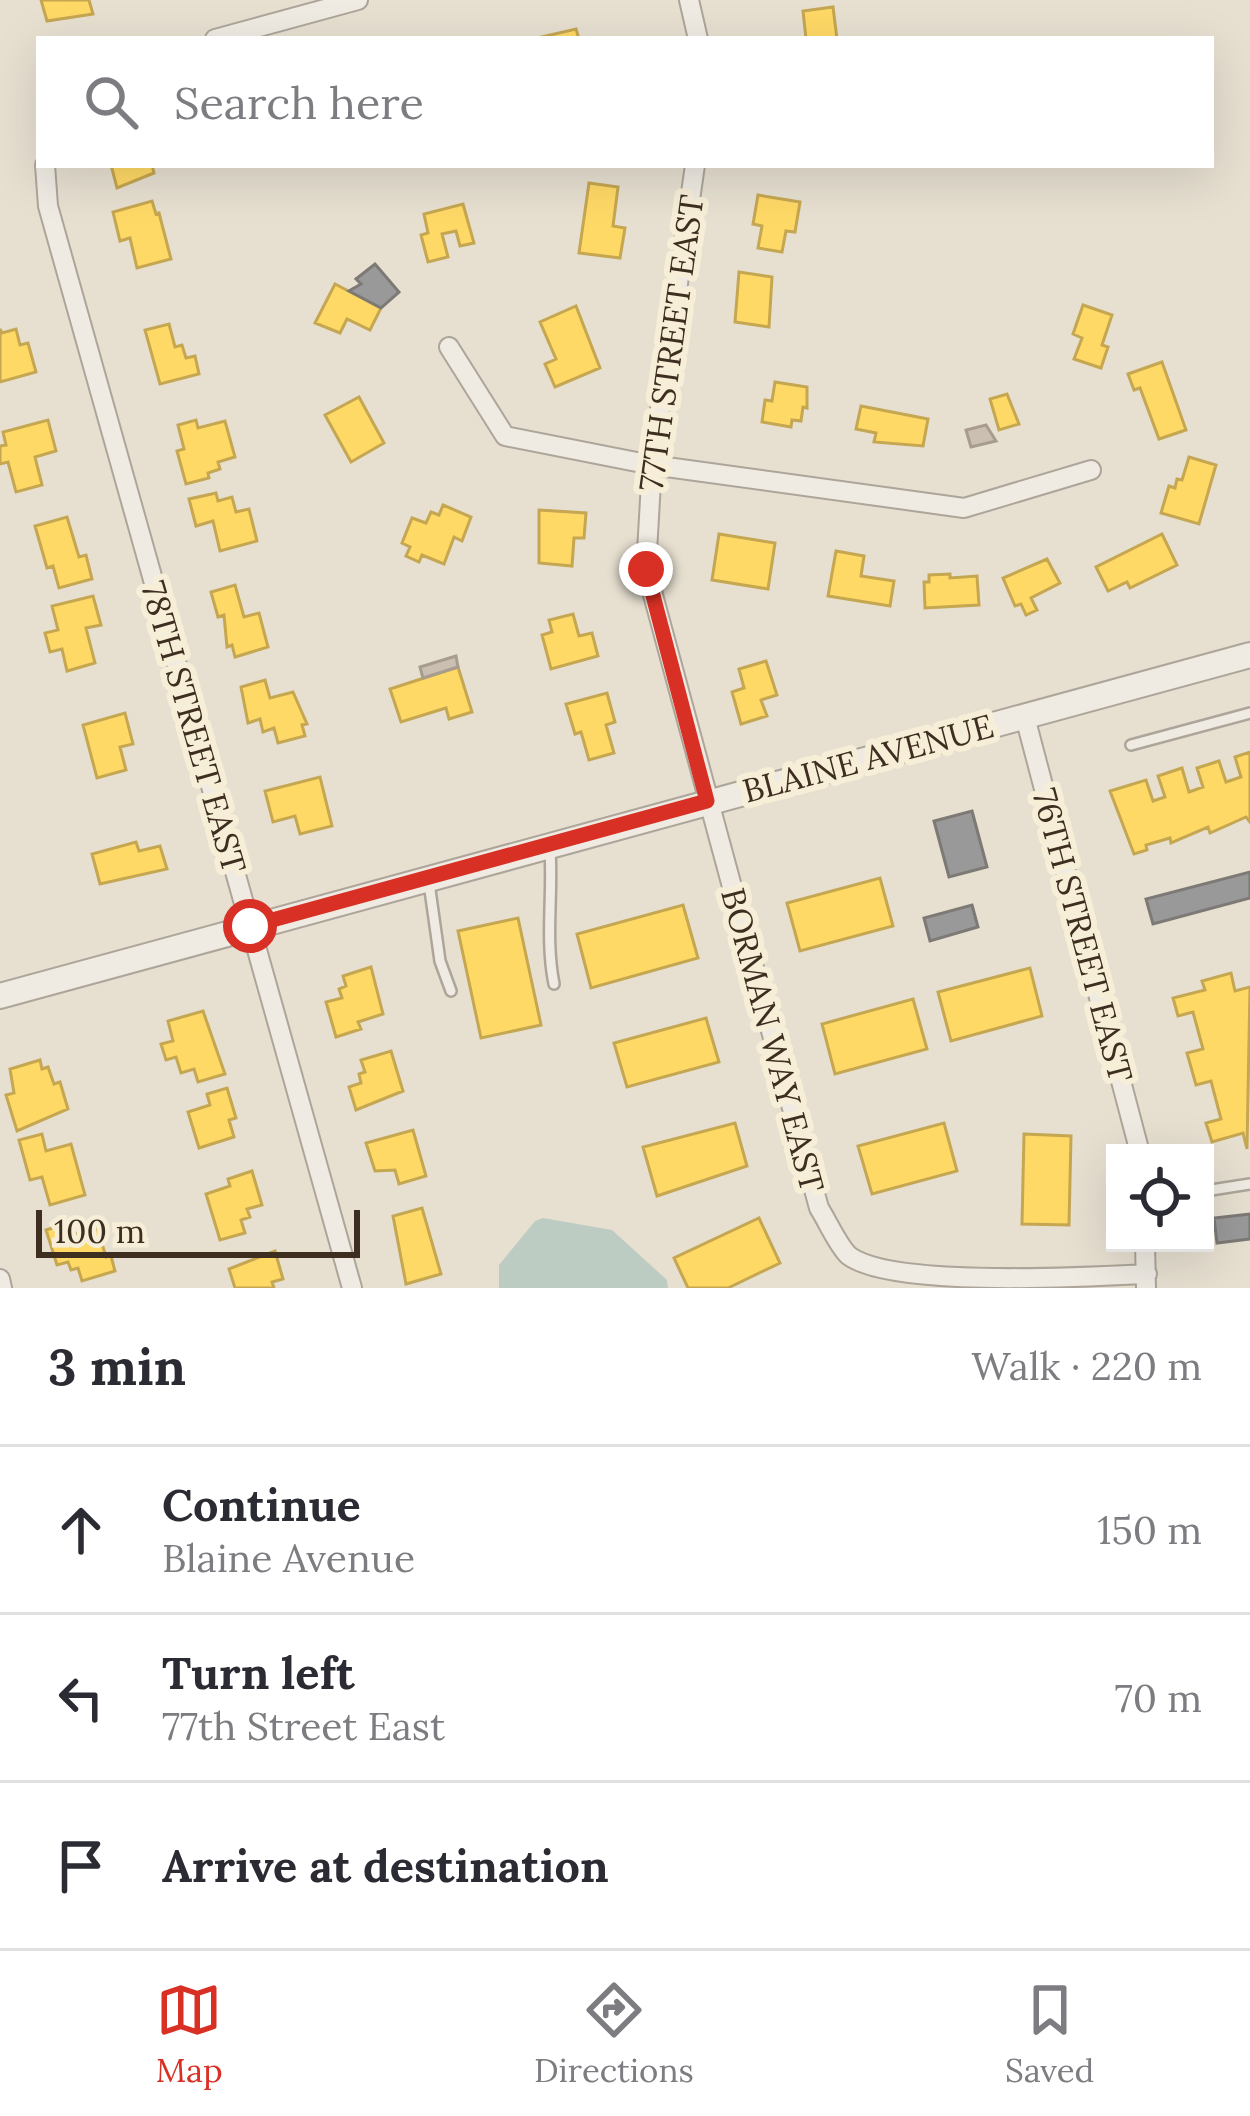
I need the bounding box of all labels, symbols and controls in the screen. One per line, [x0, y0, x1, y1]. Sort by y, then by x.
search box [36, 36, 1214, 168]
icon: search [78, 69, 144, 135]
text: Search here [174, 74, 424, 131]
street label: 77TH STREET EAST [629, 192, 713, 494]
route end [619, 542, 673, 596]
street label: 78TH STREET EAST [132, 576, 256, 878]
street label: BLAINE AVENUE [738, 704, 998, 812]
street label: 76TH STREET EAST [1024, 784, 1142, 1086]
street label: BORMAN WAY EAST [712, 883, 834, 1197]
route start [223, 899, 277, 953]
map controls [1106, 1144, 1214, 1252]
button: locate [1106, 1144, 1214, 1252]
scale bar [36, 1204, 360, 1257]
text: 100 m [54, 1210, 145, 1252]
text: 3 min [48, 1334, 186, 1399]
text: Walk · 220 m [972, 1341, 1202, 1391]
text: Continue [162, 1476, 361, 1533]
icon: ahead [48, 1497, 114, 1563]
text: 150 m [1097, 1505, 1202, 1555]
text: Blaine Avenue [162, 1533, 415, 1583]
text: Turn left [162, 1644, 355, 1701]
icon: left [48, 1665, 114, 1731]
text: 70 m [1115, 1673, 1202, 1723]
text: 77th Street East [162, 1701, 445, 1751]
icon: arrive [48, 1833, 114, 1899]
text: Arrive at destination [162, 1837, 609, 1894]
tab: Map [156, 1977, 223, 2091]
tab: Directions [534, 1977, 694, 2091]
tab: Saved [1005, 1977, 1094, 2091]

